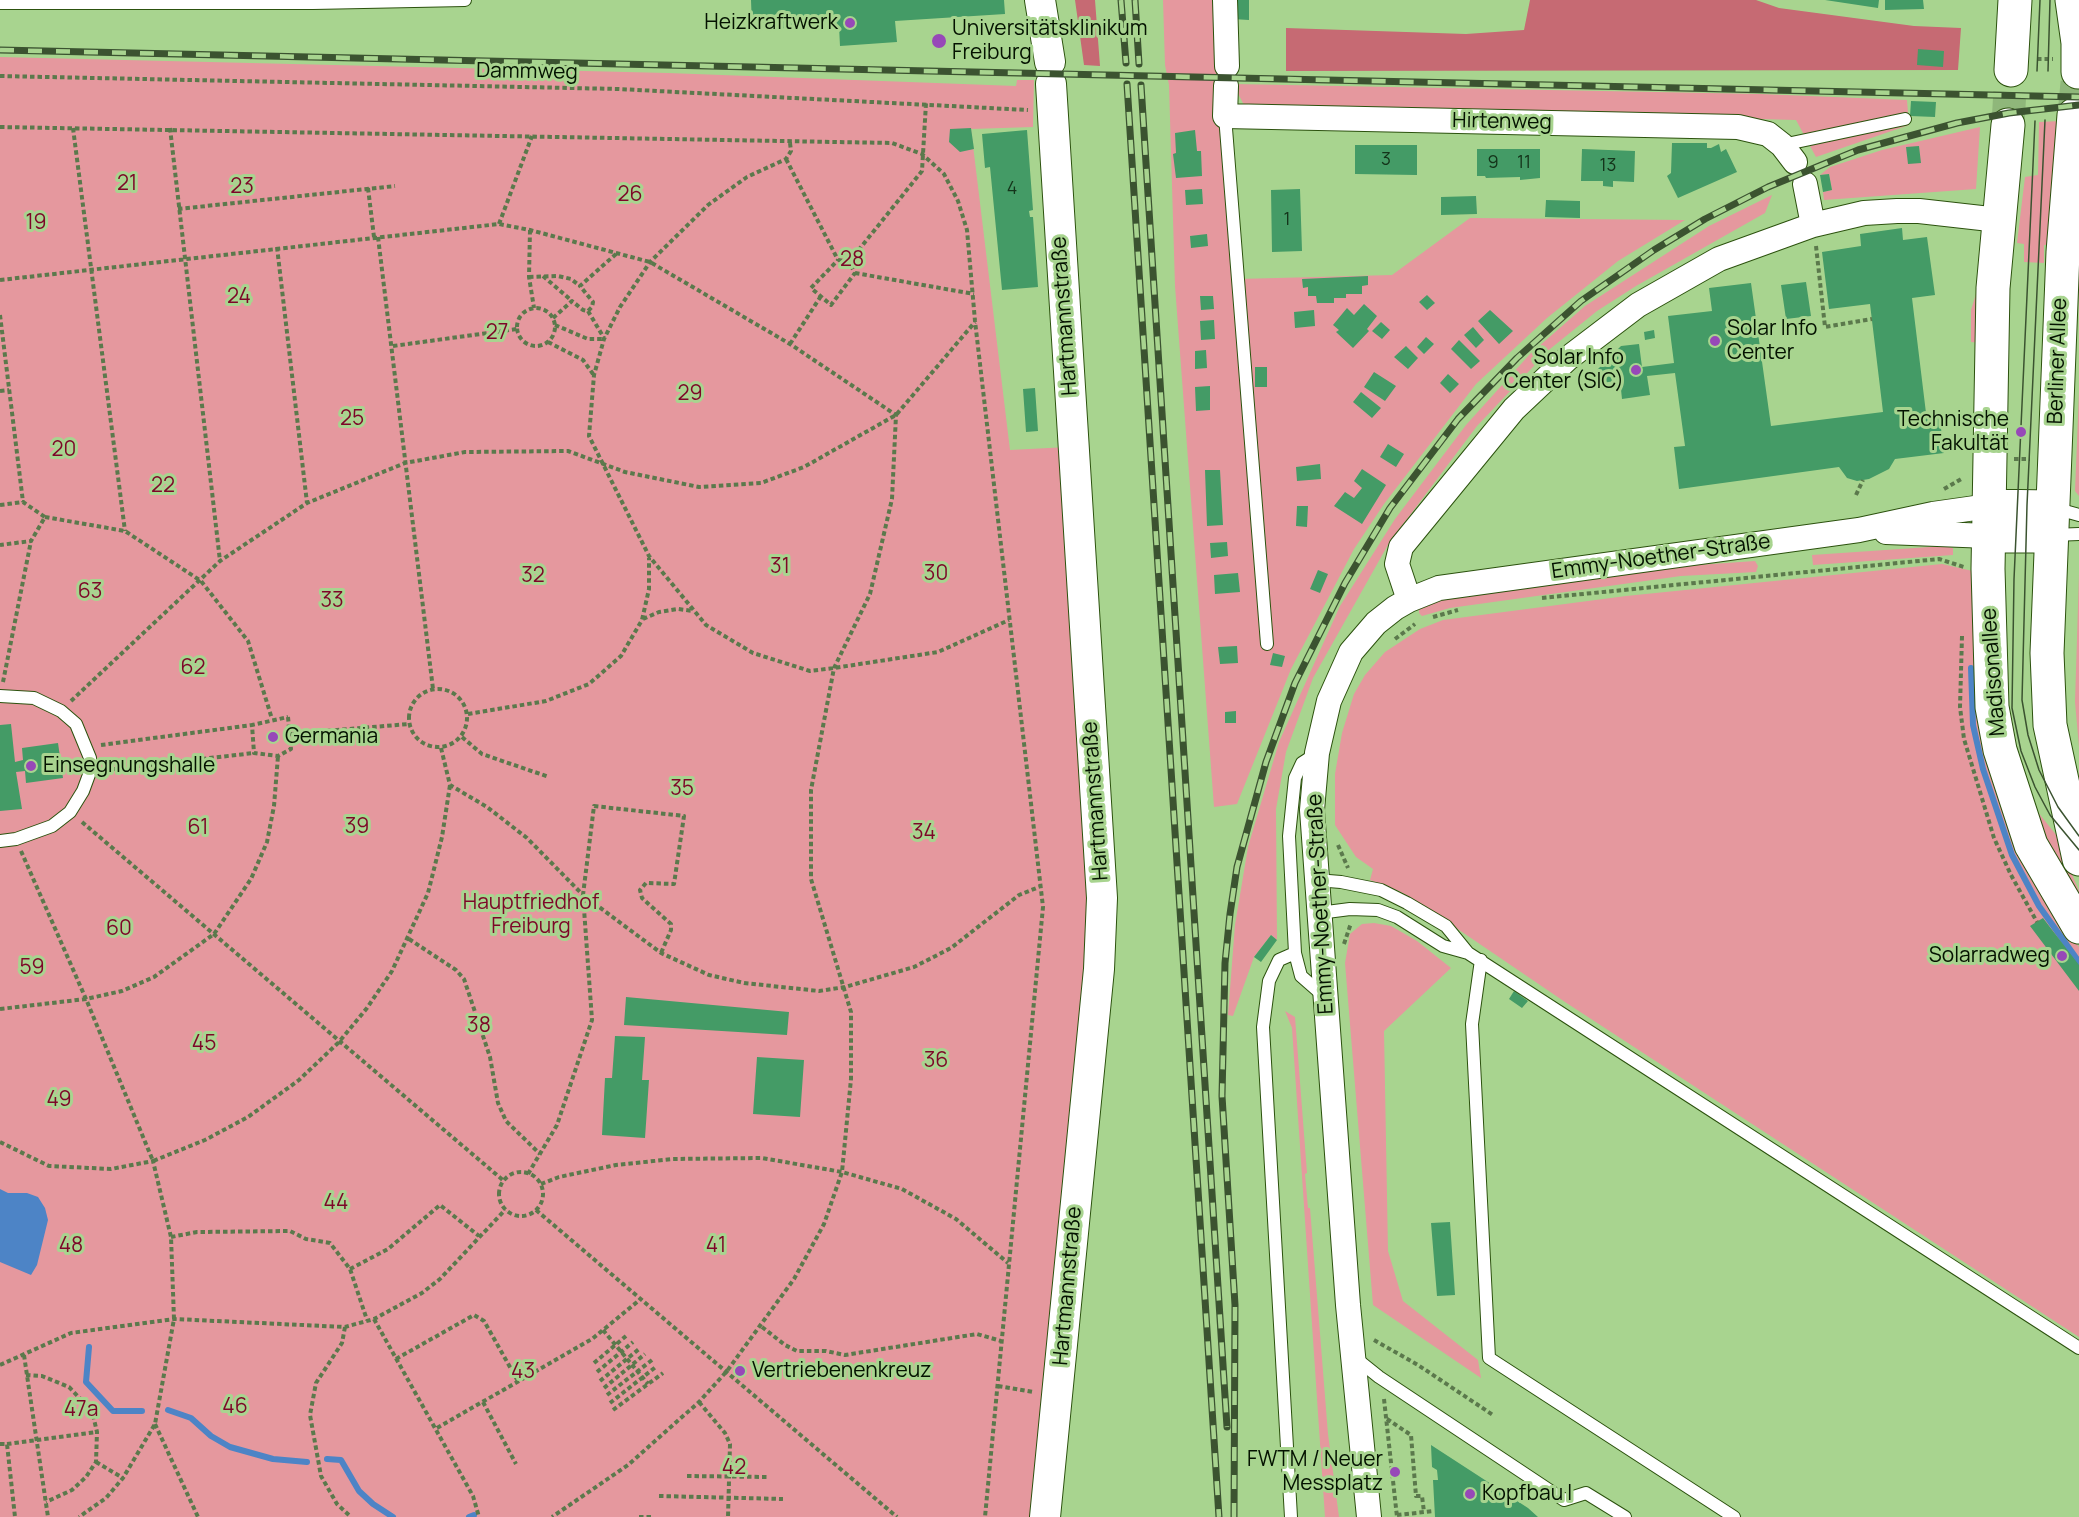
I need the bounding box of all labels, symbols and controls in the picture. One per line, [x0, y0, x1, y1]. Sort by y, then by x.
place label: Heizkraftwerk [704, 10, 838, 36]
marker: Heizkraftwerk [843, 16, 857, 30]
place label: Universitätsklinikum Freiburg [952, 16, 1148, 66]
marker: Universitätsklinikum Freiburg [930, 32, 948, 50]
street label: Dammweg [476, 59, 578, 85]
street label: Hirtenweg [1452, 109, 1552, 135]
house number: 3 [1381, 149, 1391, 171]
house number: 9 [1487, 152, 1499, 174]
house number: 11 [1517, 152, 1531, 174]
house number: 13 [1600, 155, 1616, 177]
park label: 21 [117, 171, 137, 197]
park label: 23 [230, 174, 254, 200]
house number: 4 [1007, 178, 1017, 200]
park label: 26 [617, 182, 643, 208]
house number: 1 [1283, 209, 1291, 231]
park label: 19 [25, 210, 47, 236]
street label: Hartmannstraße [1047, 236, 1083, 396]
park label: 28 [840, 247, 864, 273]
park label: 24 [227, 284, 251, 310]
street label: Berliner Allee [2043, 297, 2073, 425]
place label: Solar Info Center [1727, 316, 1818, 366]
park label: 27 [486, 320, 508, 346]
marker: Solar Info Center [1708, 334, 1722, 348]
place label: Solar Info Center (SIC) [1504, 345, 1624, 395]
marker: Solar Info Center (SIC) [1629, 363, 1643, 377]
park label: 29 [677, 381, 703, 407]
park label: 25 [340, 406, 364, 432]
place label: Technische Fakultät [1897, 407, 2009, 457]
marker: Technische Fakultät [2014, 425, 2028, 439]
park label: 20 [52, 437, 76, 463]
park label: 22 [151, 473, 175, 499]
street label: Emmy-Noether-Straße [1550, 529, 1772, 585]
park label: 31 [770, 554, 790, 580]
park label: 30 [924, 561, 948, 587]
park label: 32 [521, 563, 545, 589]
park label: 63 [78, 579, 102, 605]
park label: 33 [320, 588, 344, 614]
street label: Madisonallee [1977, 607, 2011, 737]
park label: 62 [180, 655, 206, 681]
street label: Hartmannstraße [1078, 721, 1114, 881]
place label: Germania [285, 724, 378, 750]
marker: Germania [266, 730, 280, 744]
place label: Einsegnungshalle [43, 753, 215, 779]
marker: Einsegnungshalle [24, 759, 38, 773]
park label: 35 [670, 776, 694, 802]
street label: Emmy-Noether-Straße [1303, 793, 1339, 1015]
park label: 39 [345, 814, 369, 840]
park label: 61 [188, 815, 208, 841]
park label: 34 [912, 820, 936, 846]
park label: Hauptfriedhof Freiburg [463, 890, 599, 940]
park label: 60 [106, 916, 132, 942]
place label: Solarradweg [1929, 943, 2050, 969]
marker: Solarradweg [2055, 949, 2069, 963]
park label: 59 [19, 955, 45, 981]
park label: 38 [467, 1013, 491, 1039]
park label: 45 [192, 1031, 216, 1057]
park label: 36 [924, 1048, 948, 1074]
park label: 49 [46, 1087, 72, 1113]
park label: 44 [324, 1190, 348, 1216]
street label: Hartmannstraße [1048, 1205, 1088, 1367]
park label: 48 [59, 1233, 83, 1259]
park label: 41 [706, 1233, 726, 1259]
place label: Vertriebenenkreuz [752, 1358, 931, 1384]
park label: 43 [511, 1359, 535, 1385]
marker: Vertriebenenkreuz [733, 1364, 747, 1378]
park label: 46 [222, 1394, 248, 1420]
park label: 47a [64, 1397, 98, 1423]
place label: FWTM / Neuer Messplatz [1247, 1447, 1383, 1497]
park label: 42 [722, 1455, 746, 1481]
marker: FWTM / Neuer Messplatz [1388, 1465, 1402, 1479]
place label: Kopfbau I [1482, 1481, 1572, 1507]
marker: Kopfbau I [1463, 1487, 1477, 1501]

